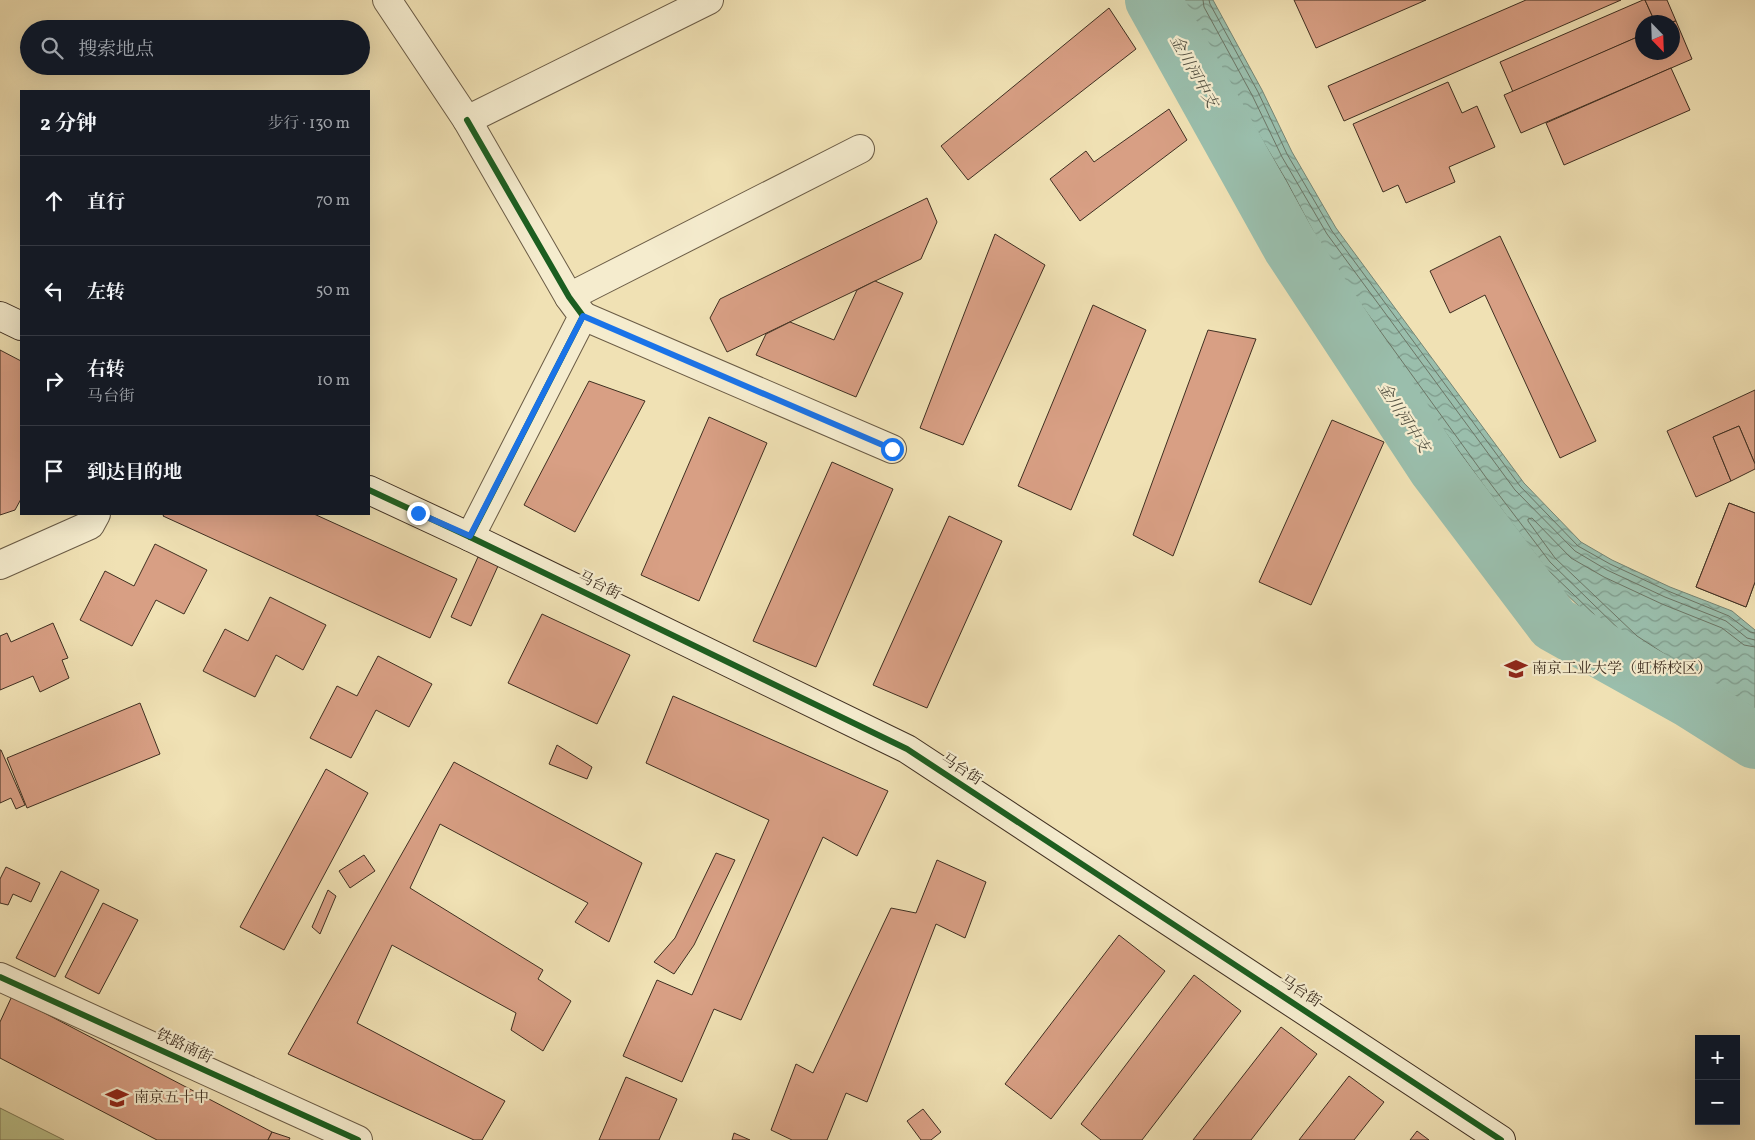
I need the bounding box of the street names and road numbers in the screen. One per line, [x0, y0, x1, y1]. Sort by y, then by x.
street label: 马台街 [574, 567, 624, 605]
street label: 马台街 [936, 749, 986, 791]
street label: 马台街 [1275, 971, 1325, 1013]
street label: 铁路南街 [152, 1025, 216, 1069]

